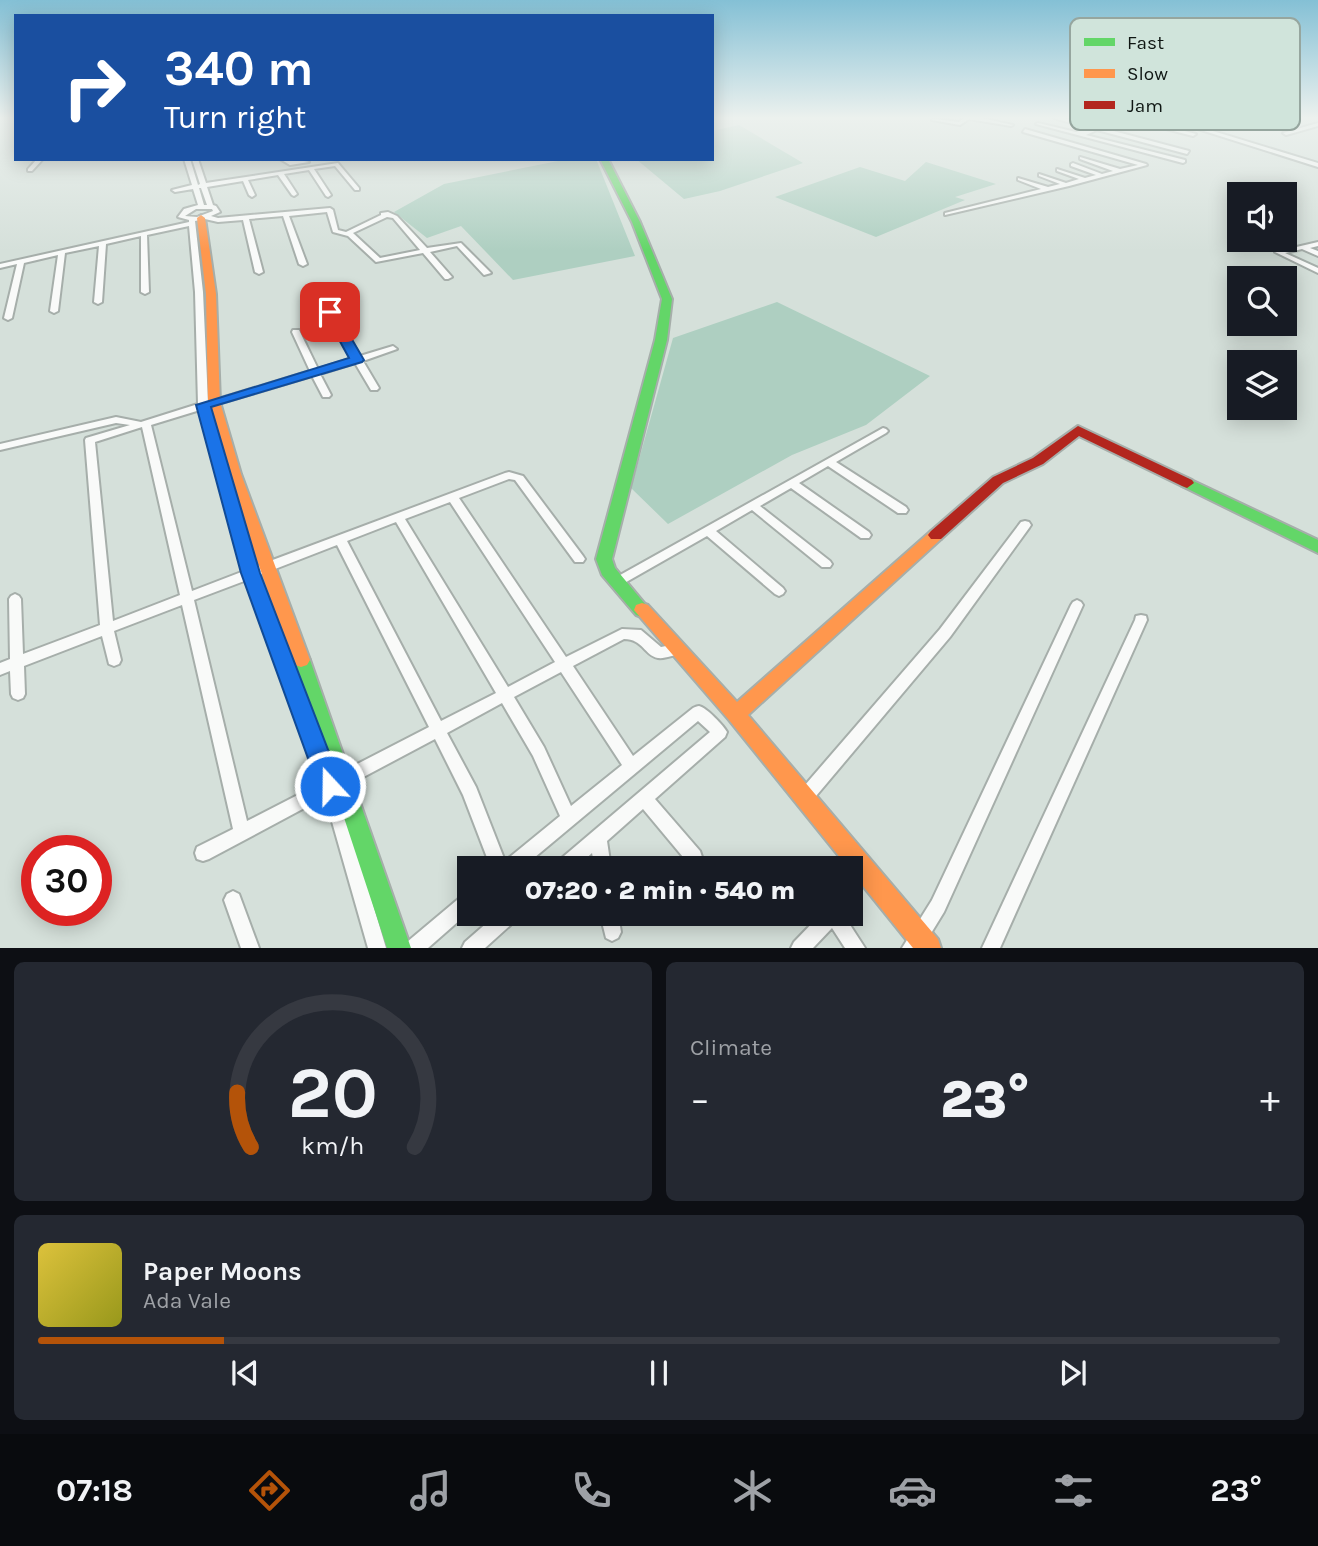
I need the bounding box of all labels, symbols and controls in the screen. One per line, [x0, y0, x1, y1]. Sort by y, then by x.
legend [1070, 18, 1300, 130]
text: Fast [1127, 32, 1164, 54]
text: 340 m [164, 40, 314, 97]
icon: right [49, 42, 140, 133]
text: Slow [1127, 63, 1168, 85]
text: Jam [1127, 95, 1163, 117]
text: Turn right [164, 99, 306, 136]
map controls [1227, 182, 1297, 420]
button: sound [1227, 182, 1297, 252]
button: search [1227, 266, 1297, 336]
pin [300, 282, 360, 342]
icon: arrive [311, 293, 349, 331]
button: layers [1227, 350, 1297, 420]
position arrow [293, 749, 367, 823]
speed limit sign: 30 [21, 835, 112, 926]
text: 07:20 · 2 min · 540 m [525, 875, 795, 906]
text: Climate [690, 1034, 772, 1061]
text: 20 [288, 1051, 378, 1136]
text: 23° [940, 1069, 1030, 1130]
text: − [690, 1077, 710, 1122]
text: + [1260, 1077, 1280, 1122]
text: km/h [301, 1131, 365, 1160]
text: Paper Moons [143, 1256, 302, 1287]
text: Ada Vale [143, 1287, 231, 1314]
icon: previous [226, 1354, 264, 1392]
icon: pause [640, 1354, 678, 1392]
icon: next [1054, 1354, 1092, 1392]
icon: directions [245, 1466, 294, 1515]
icon: music [406, 1466, 455, 1515]
icon: phone [567, 1466, 616, 1515]
icon: climate [728, 1466, 777, 1515]
icon: car [888, 1466, 937, 1515]
icon: filters [1049, 1466, 1098, 1515]
text: 07:18 [56, 1472, 133, 1509]
text: 23° [1210, 1472, 1262, 1509]

